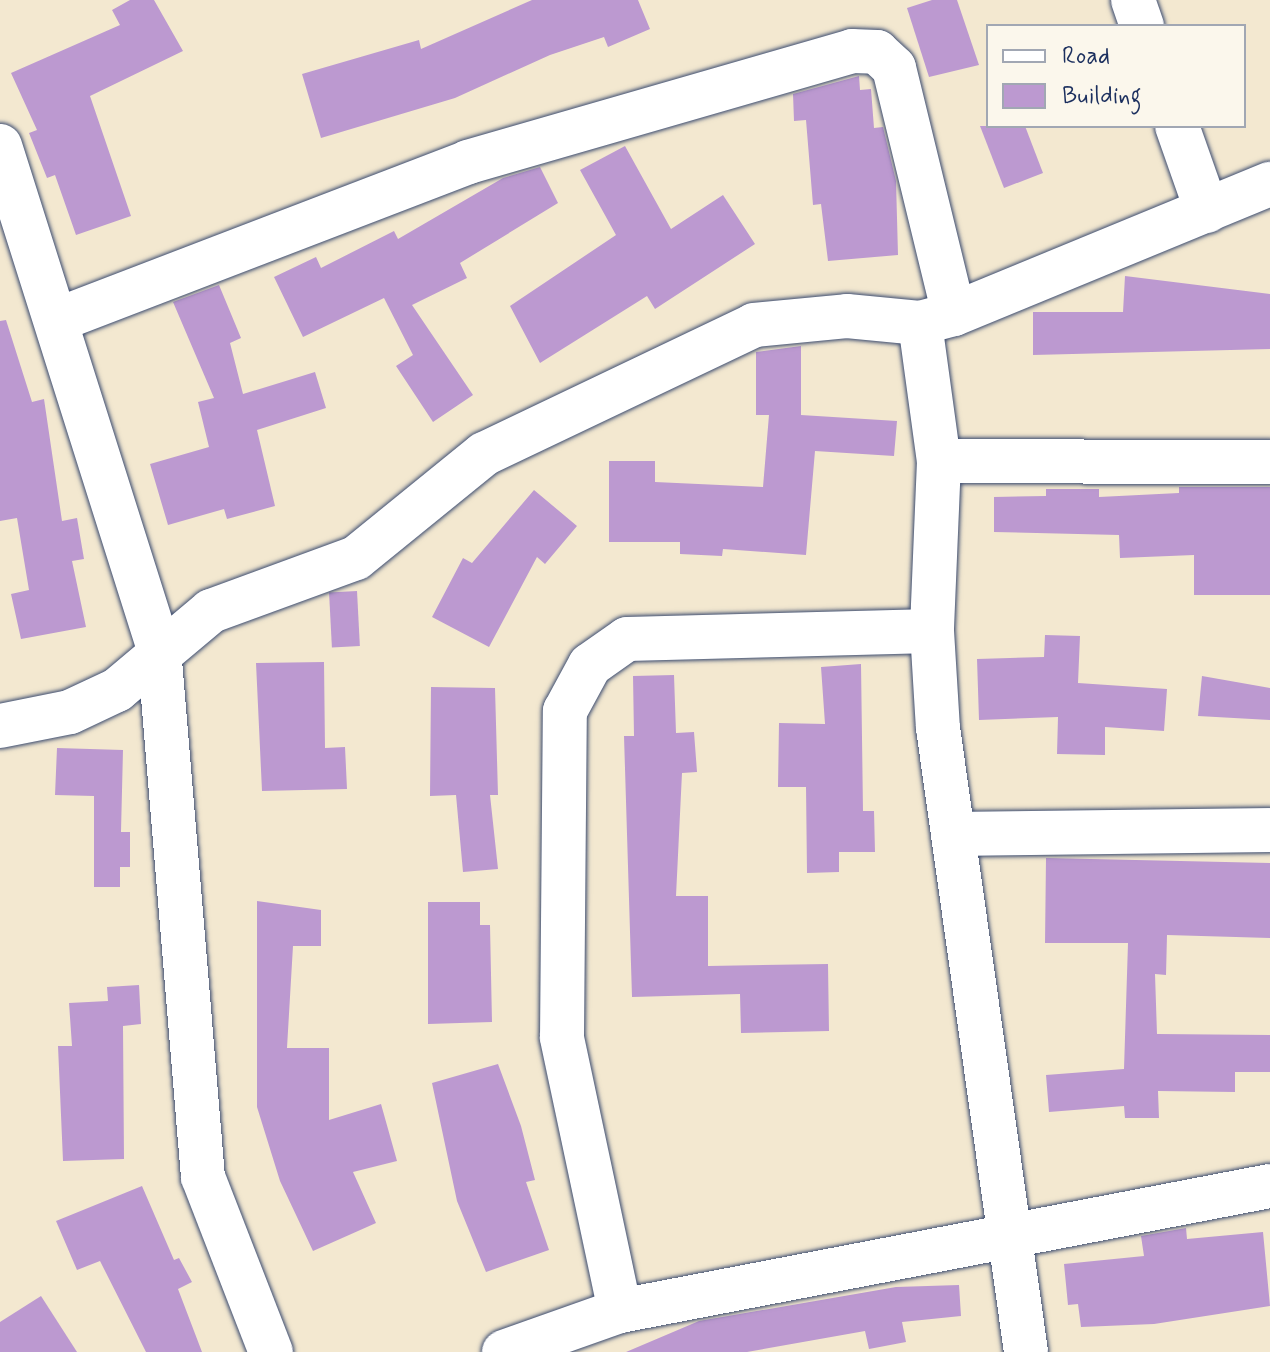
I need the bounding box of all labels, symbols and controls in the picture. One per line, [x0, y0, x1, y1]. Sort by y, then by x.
legend [986, 24, 1246, 128]
text: Road [1062, 41, 1110, 72]
text: Building [1062, 81, 1142, 112]

